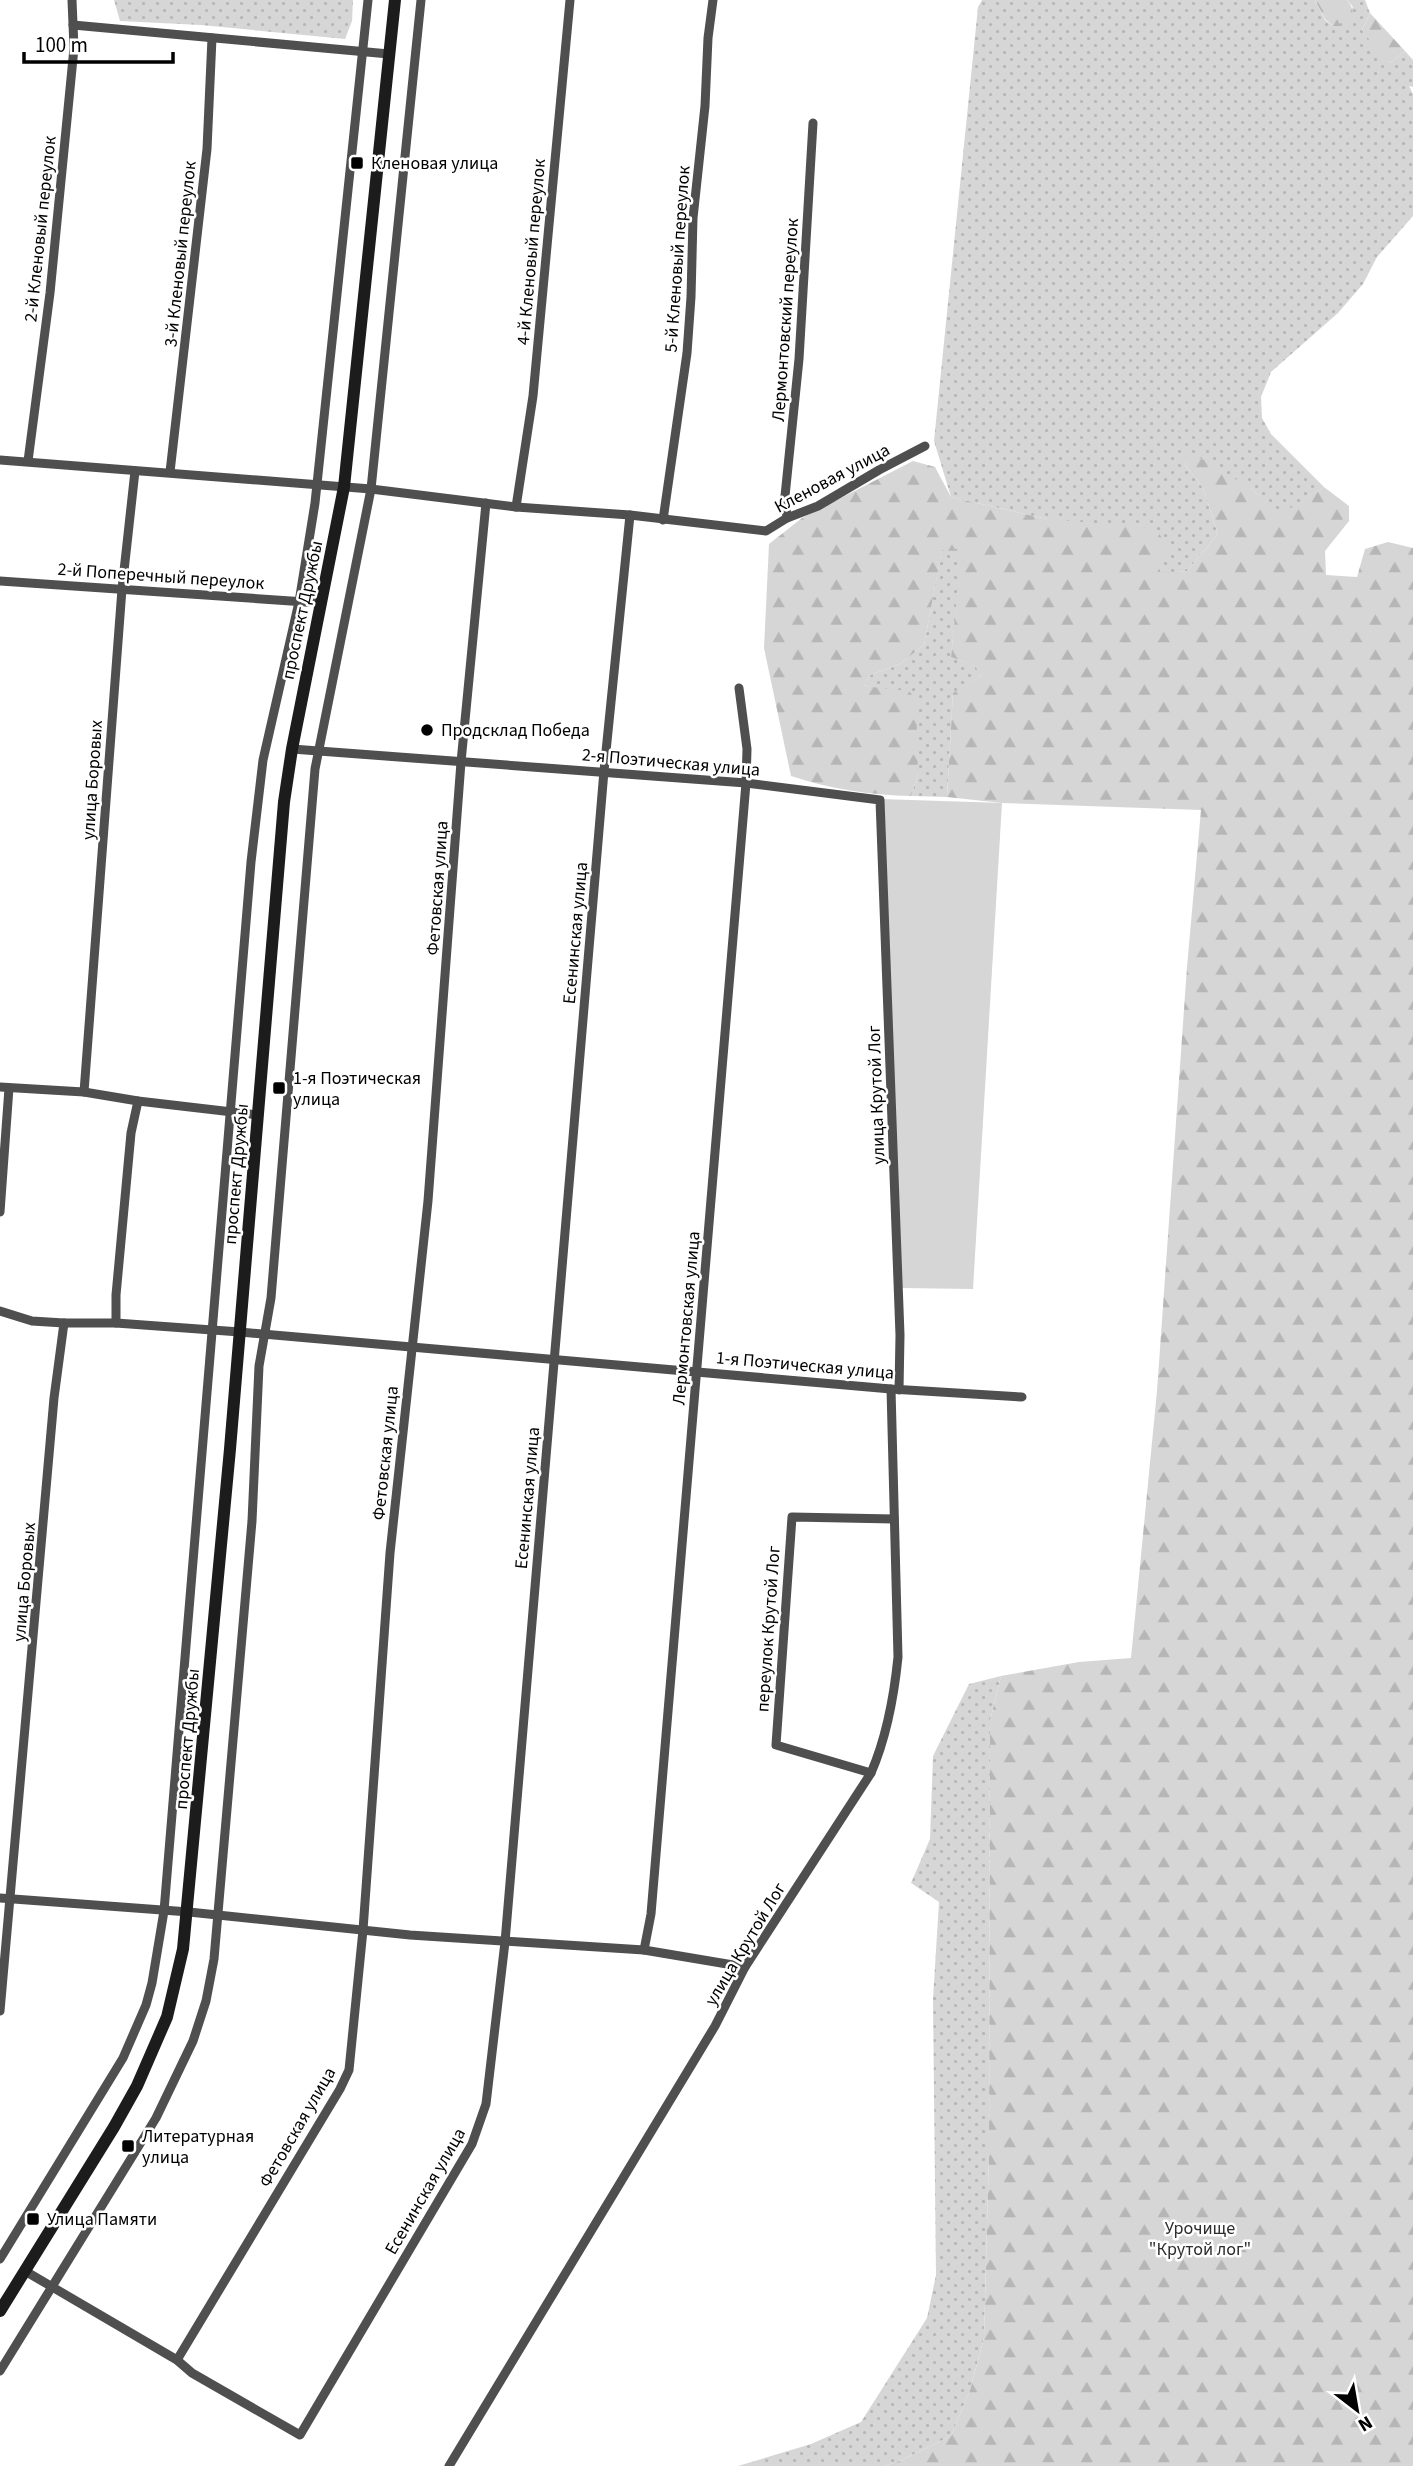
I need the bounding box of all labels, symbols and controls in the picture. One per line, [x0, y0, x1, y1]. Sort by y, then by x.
scale bar [24, 21, 173, 65]
text: 100 m [35, 30, 88, 60]
street label: 2-й Кленовый переулок [18, 135, 63, 323]
place label: Кленовая улица [371, 151, 498, 176]
marker: Кленовая улица [349, 155, 365, 171]
street label: 4-й Кленовый переулок [511, 158, 552, 346]
street label: 3-й Кленовый переулок [158, 160, 203, 348]
street label: 5-й Кленовый переулок [659, 165, 696, 353]
street label: Лермонтовский переулок [766, 217, 805, 423]
street label: Кленовая улица [770, 437, 894, 519]
street label: проспект Дружбы [276, 538, 329, 682]
street label: 2-й Поперечный переулок [57, 557, 265, 596]
place label: Продсклад Победа [441, 718, 590, 743]
street label: улица Боровых [76, 719, 109, 841]
marker: Продсклад Победа [419, 722, 435, 738]
street label: 2-я Поэтическая улица [581, 742, 761, 783]
street label: Фетовская улица [420, 820, 455, 956]
street label: Есенинская улица [557, 861, 594, 1005]
street label: улица Крутой Лог [862, 1025, 891, 1165]
place label: 1-я Поэтическая улица [293, 1066, 421, 1112]
marker: 1-я Поэтическая улица [271, 1080, 287, 1096]
street label: проспект Дружбы [218, 1102, 255, 1246]
street label: Лермонтовская улица [666, 1230, 707, 1406]
street label: 1-я Поэтическая улица [715, 1345, 895, 1386]
street label: Фетовская улица [366, 1385, 405, 1521]
street label: Есенинская улица [509, 1426, 546, 1570]
street label: улица Боровых [7, 1521, 42, 1643]
street label: переулок Крутой Лог [750, 1545, 787, 1713]
street label: проспект Дружбы [169, 1667, 206, 1811]
street label: улица Крутой Лог [699, 1878, 792, 2011]
street label: Фетовская улица [253, 2063, 342, 2192]
street label: Есенинская улица [379, 2123, 472, 2259]
place label: Литературная улица [142, 2124, 254, 2170]
marker: Литературная улица [120, 2138, 136, 2154]
place label: Улица Памяти [47, 2207, 157, 2232]
marker: Улица Памяти [25, 2211, 41, 2227]
park label: Урочище "Крутой лог" [1149, 2216, 1251, 2262]
north arrow [1322, 2375, 1392, 2445]
text: N [1353, 2408, 1377, 2438]

